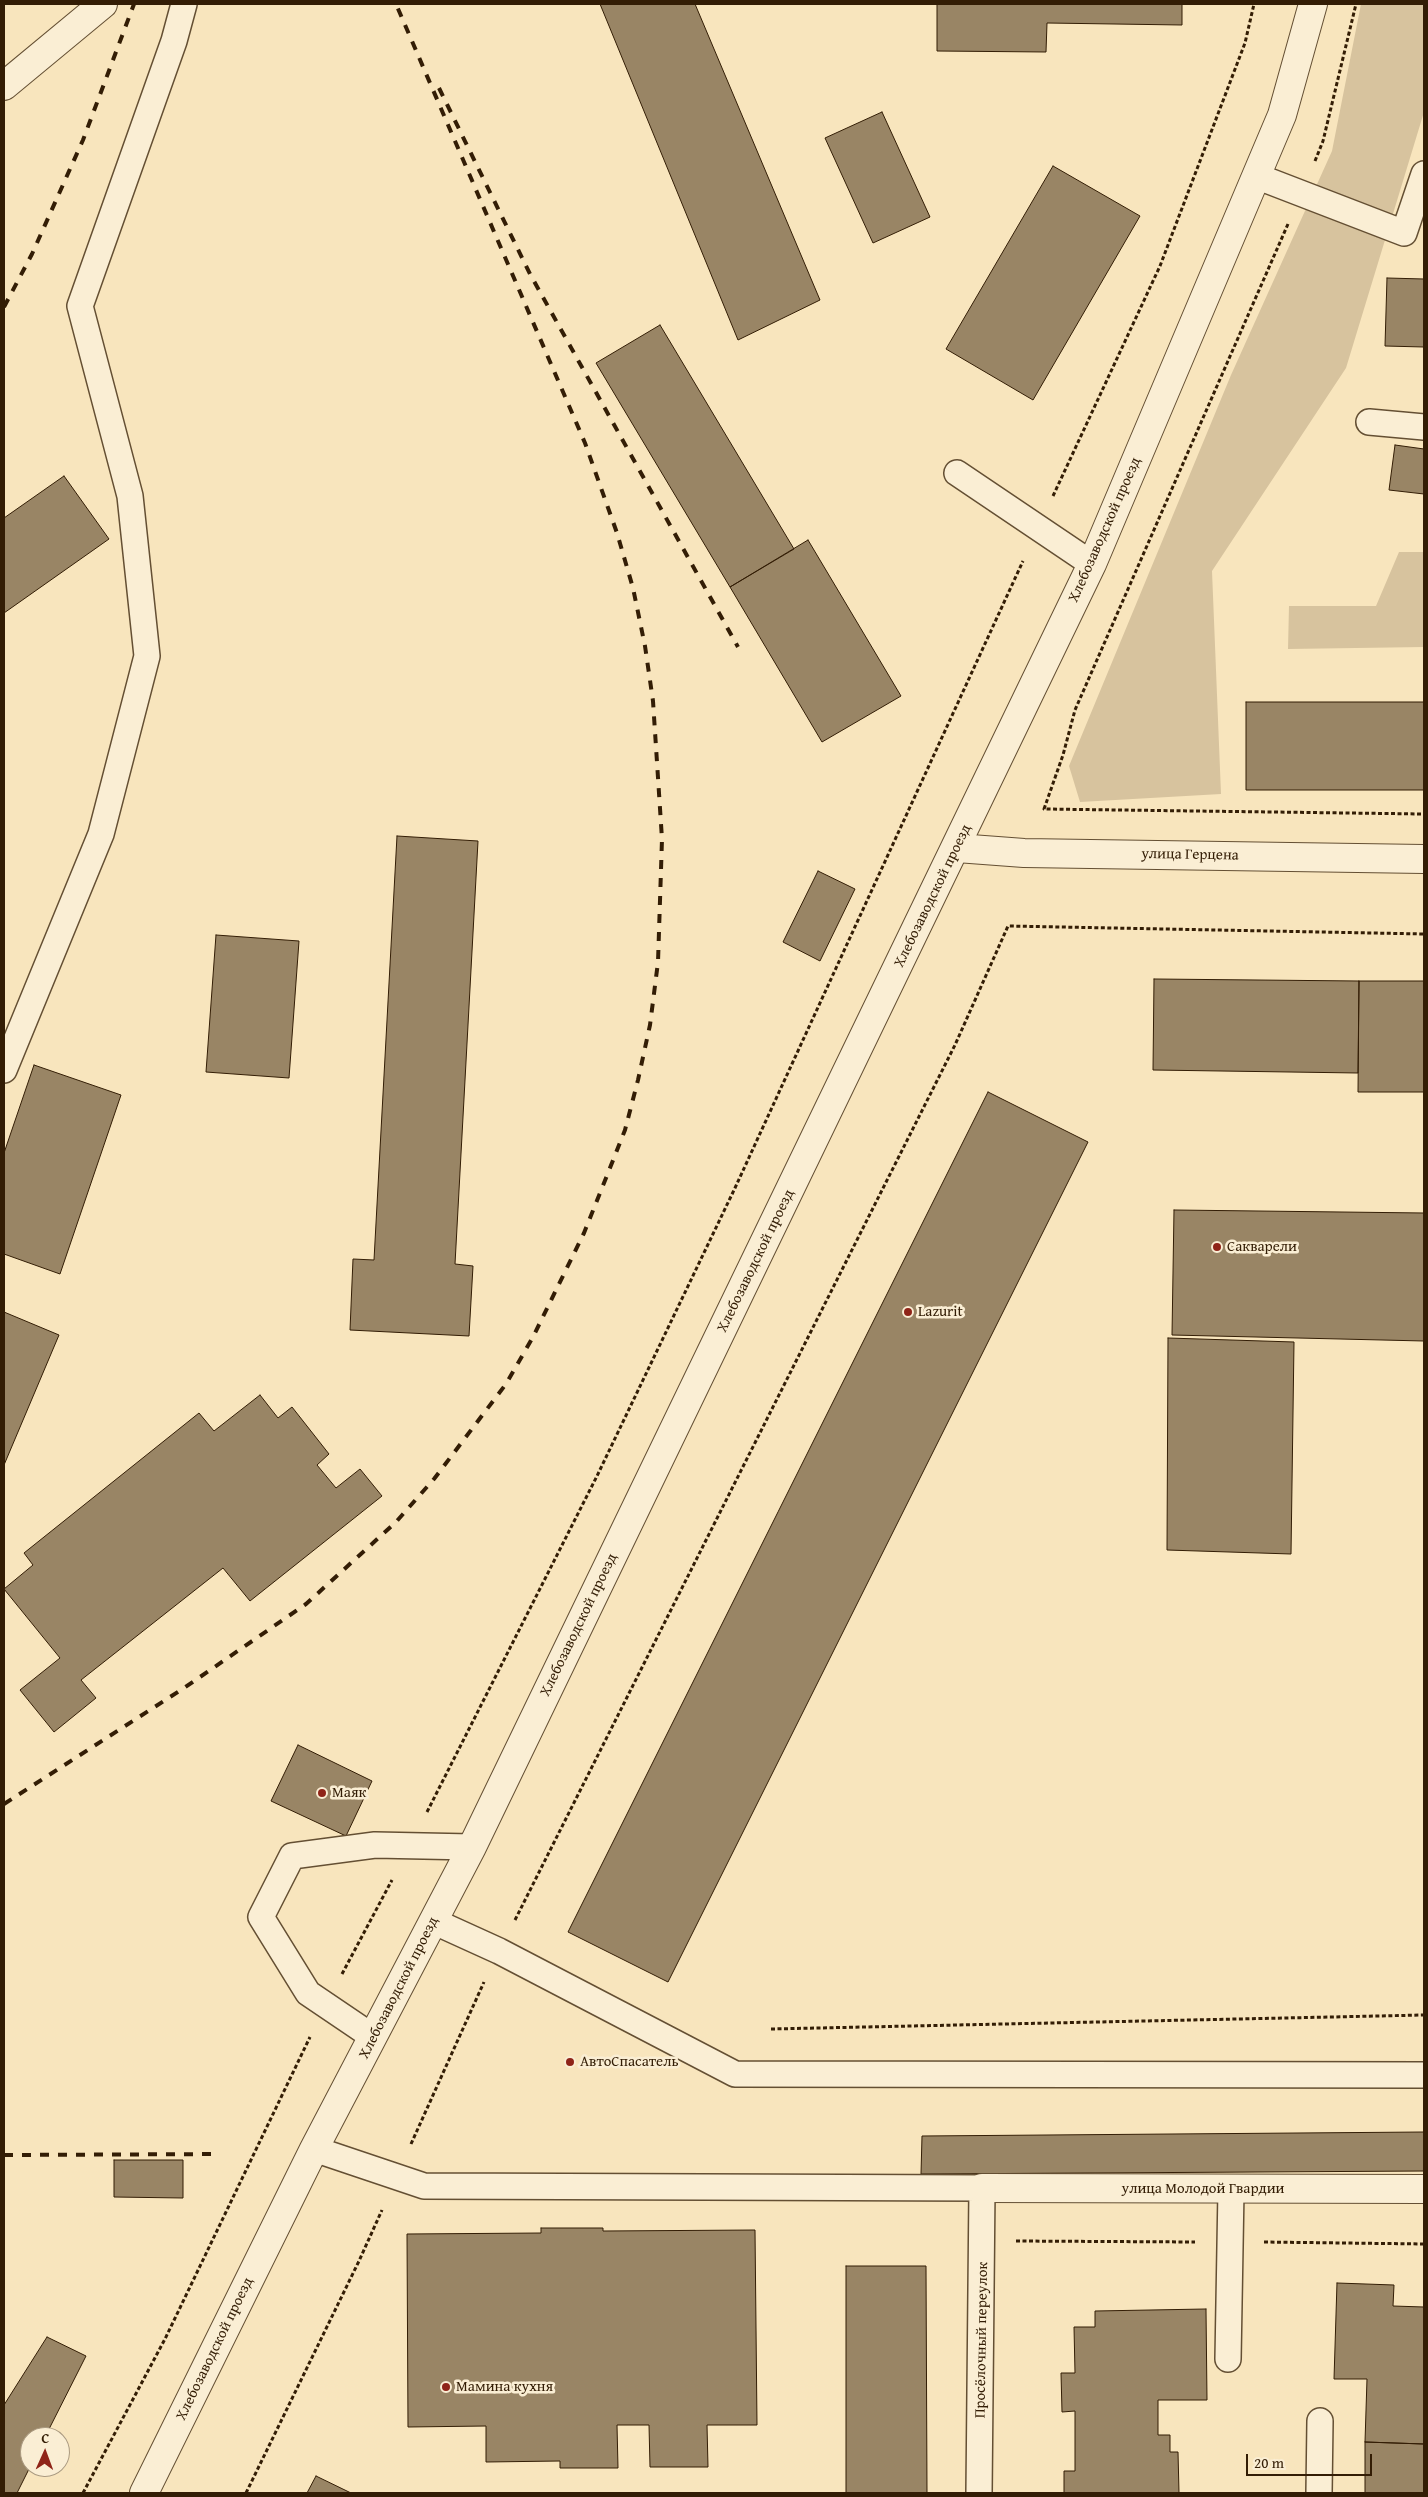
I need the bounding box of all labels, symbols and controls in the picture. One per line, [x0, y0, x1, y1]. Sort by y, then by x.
street label: Хлебозаводской проезд [1065, 455, 1145, 605]
street label: Хлебозаводской проезд [890, 822, 976, 970]
street label: улица Герцена [1141, 845, 1239, 865]
street label: Хлебозаводской проезд [713, 1187, 799, 1335]
place label: Сакварели [1227, 1238, 1297, 1256]
marker: Сакварели [1211, 1241, 1223, 1253]
place label: Lazurit [918, 1303, 963, 1321]
marker: Lazurit [902, 1306, 914, 1318]
street label: Хлебозаводской проезд [536, 1551, 622, 1699]
place label: Маяк [332, 1784, 366, 1802]
marker: Маяк [316, 1787, 328, 1799]
street label: Хлебозаводской проезд [355, 1914, 443, 2062]
place label: АвтоСпасатель [580, 2053, 678, 2071]
marker: АвтоСпасатель [564, 2056, 576, 2068]
street label: улица Молодой Гвардии [1122, 2180, 1284, 2198]
street label: Просёлочный переулок [972, 2262, 992, 2418]
street label: Хлебозаводской проезд [172, 2275, 258, 2423]
place label: Мамина кухня [456, 2378, 553, 2396]
marker: Мамина кухня [440, 2381, 452, 2393]
north arrow [20, 2427, 70, 2477]
text: С [41, 2428, 50, 2448]
scale bar [1248, 2444, 1374, 2476]
text: 20 m [1254, 2452, 1284, 2473]

